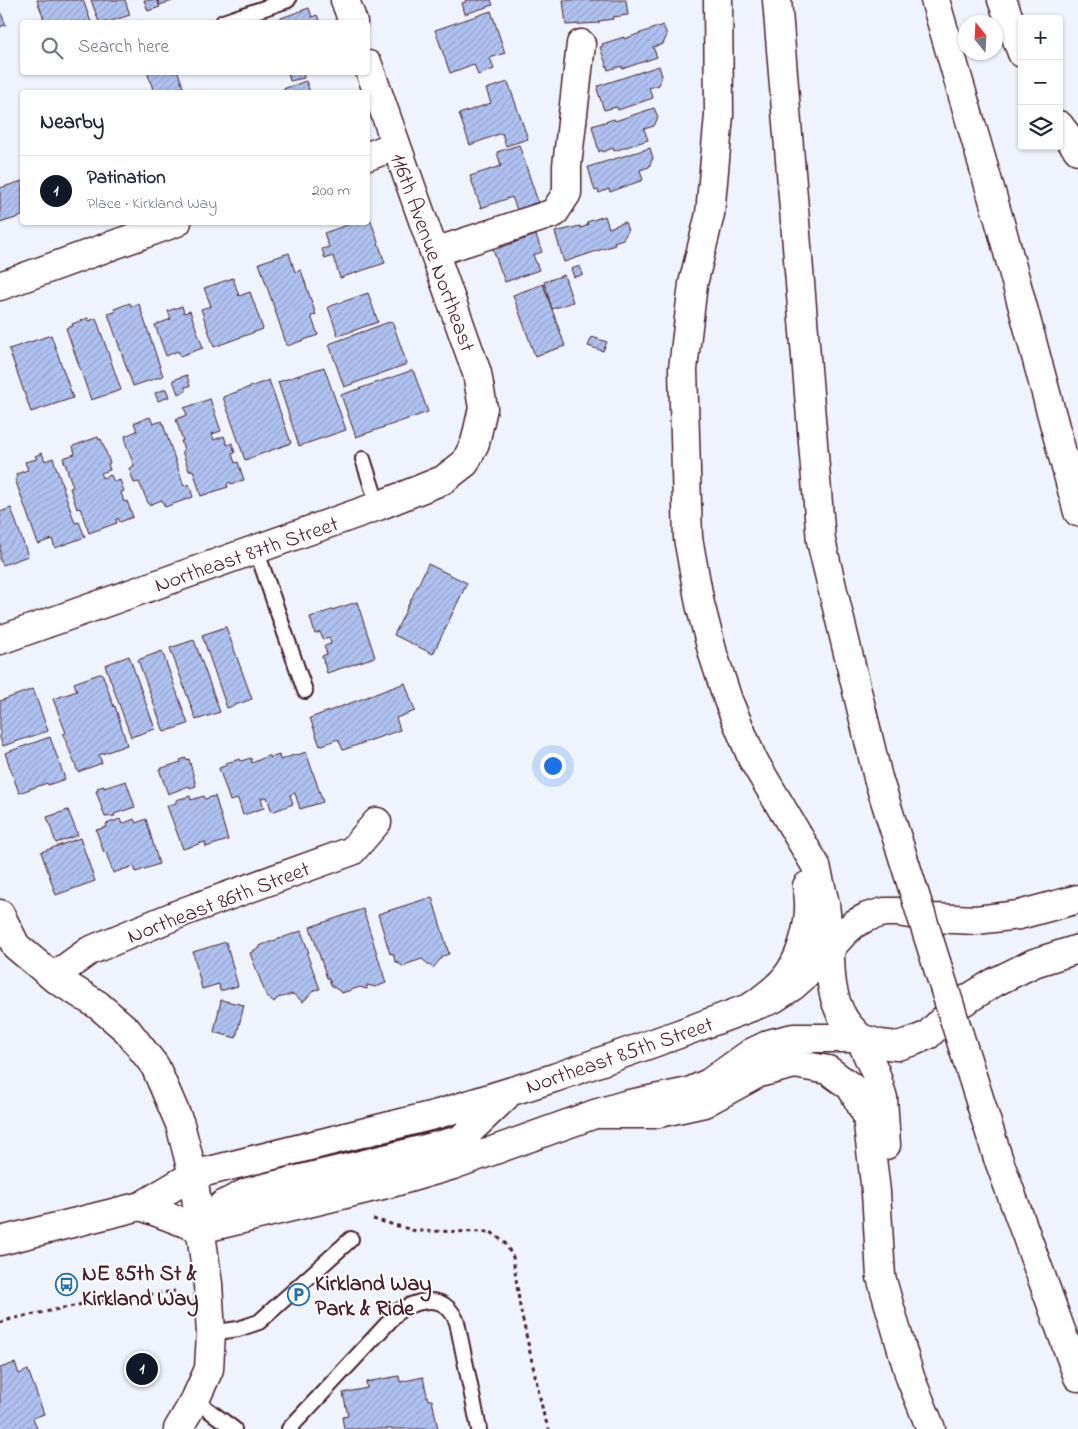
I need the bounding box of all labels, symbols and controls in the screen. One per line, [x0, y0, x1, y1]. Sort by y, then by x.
north arrow [958, 15, 1003, 60]
map controls [1018, 15, 1063, 150]
button: + [1018, 15, 1063, 60]
search box [20, 20, 370, 75]
icon: search [38, 34, 66, 62]
text: Search here [78, 34, 169, 61]
button: − [1018, 60, 1063, 105]
button: layers [1018, 105, 1063, 150]
text: Nearby [40, 108, 104, 138]
street label: 116th Avenue Northeast [380, 149, 482, 358]
text: Patination [87, 165, 166, 192]
text: 1 [53, 179, 59, 203]
text: 200 m [312, 179, 350, 203]
text: Place · Kirkland Way [87, 192, 217, 216]
street label: Northeast 87th Street [151, 509, 344, 602]
your location [540, 753, 566, 779]
street label: Northeast 86th Street [123, 854, 316, 953]
street label: Northeast 85th Street [522, 1010, 719, 1104]
place label: NE 85th St & Kirkland Way [82, 1259, 199, 1317]
place label: Kirkland Way Park & Ride [315, 1269, 432, 1326]
bus stop icon: NE 85th St & Kirkland Way [54, 1273, 78, 1297]
parking icon: Kirkland Way Park & Ride [287, 1283, 311, 1307]
pin: 1 [126, 1350, 158, 1388]

